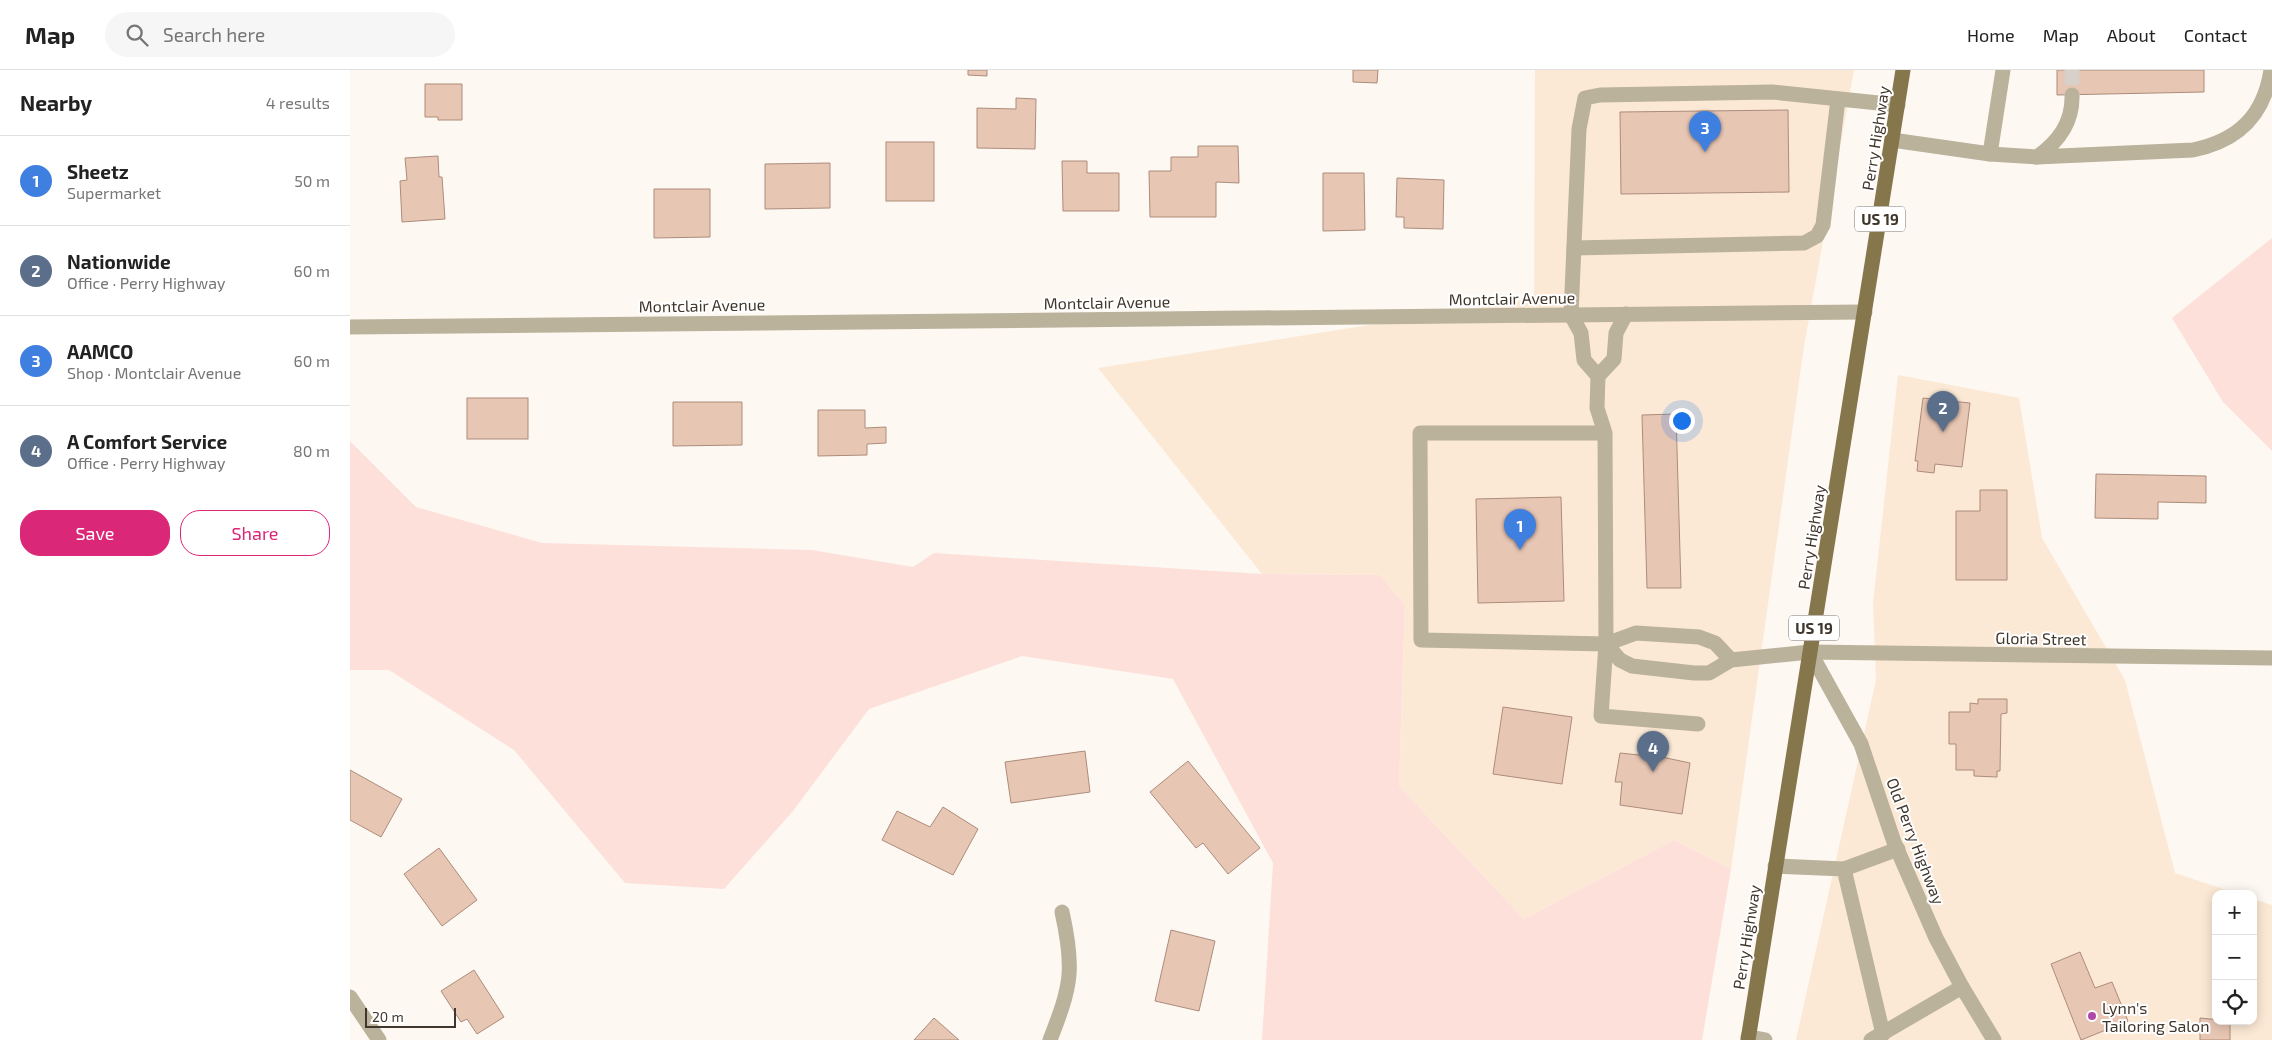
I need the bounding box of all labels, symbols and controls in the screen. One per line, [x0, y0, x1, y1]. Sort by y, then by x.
search box [105, 12, 455, 57]
text: Map [25, 20, 75, 49]
icon: search [123, 21, 151, 49]
text: Search here [163, 23, 265, 46]
text: Home [1967, 24, 2015, 46]
text: Map [2043, 24, 2079, 46]
text: About [2107, 24, 2156, 46]
text: Contact [2184, 24, 2247, 46]
street label: Perry Highway [1857, 84, 1893, 192]
text: Nearby [20, 90, 92, 115]
text: 4 results [266, 93, 330, 112]
pin: 3 [1689, 111, 1721, 152]
text: Sheetz [67, 160, 129, 183]
text: 1 [33, 171, 39, 190]
text: 50 m [294, 171, 330, 190]
text: Supermarket [67, 183, 161, 202]
road number: US 19 [1855, 206, 1905, 232]
text: Nationwide [67, 250, 171, 273]
text: 2 [31, 261, 41, 280]
text: 60 m [294, 261, 330, 280]
text: Office · Perry Highway [67, 273, 225, 292]
street label: Montclair Avenue [1448, 287, 1576, 309]
street label: Montclair Avenue [1043, 291, 1171, 313]
street label: Montclair Avenue [638, 294, 766, 316]
text: AAMCO [67, 340, 133, 363]
text: 3 [31, 351, 41, 370]
text: 60 m [294, 351, 330, 370]
text: Shop · Montclair Avenue [67, 363, 241, 382]
pin: 2 [1927, 391, 1959, 432]
your location [1669, 408, 1695, 434]
text: A Comfort Service [67, 430, 227, 453]
text: 4 [31, 441, 41, 460]
text: 80 m [293, 441, 330, 460]
text: Office · Perry Highway [67, 453, 225, 472]
street label: Perry Highway [1793, 483, 1829, 591]
pin: 1 [1504, 509, 1536, 550]
button: Save [20, 510, 170, 556]
button: Share [180, 510, 330, 556]
road number: US 19 [1789, 616, 1839, 640]
street label: Gloria Street [1995, 628, 2087, 648]
pin: 4 [1637, 731, 1669, 772]
street label: Old Perry Highway [1883, 775, 1949, 907]
street label: Perry Highway [1728, 883, 1764, 991]
map controls [2212, 890, 2257, 1025]
button: + [2212, 890, 2257, 935]
button: − [2212, 935, 2257, 980]
button: locate [2212, 980, 2257, 1025]
place label: Lynn's Tailoring Salon [2102, 998, 2209, 1035]
scale bar [365, 1005, 456, 1028]
text: 20 m [372, 1008, 404, 1025]
marker: Lynn's Tailoring Salon [2086, 1010, 2098, 1022]

